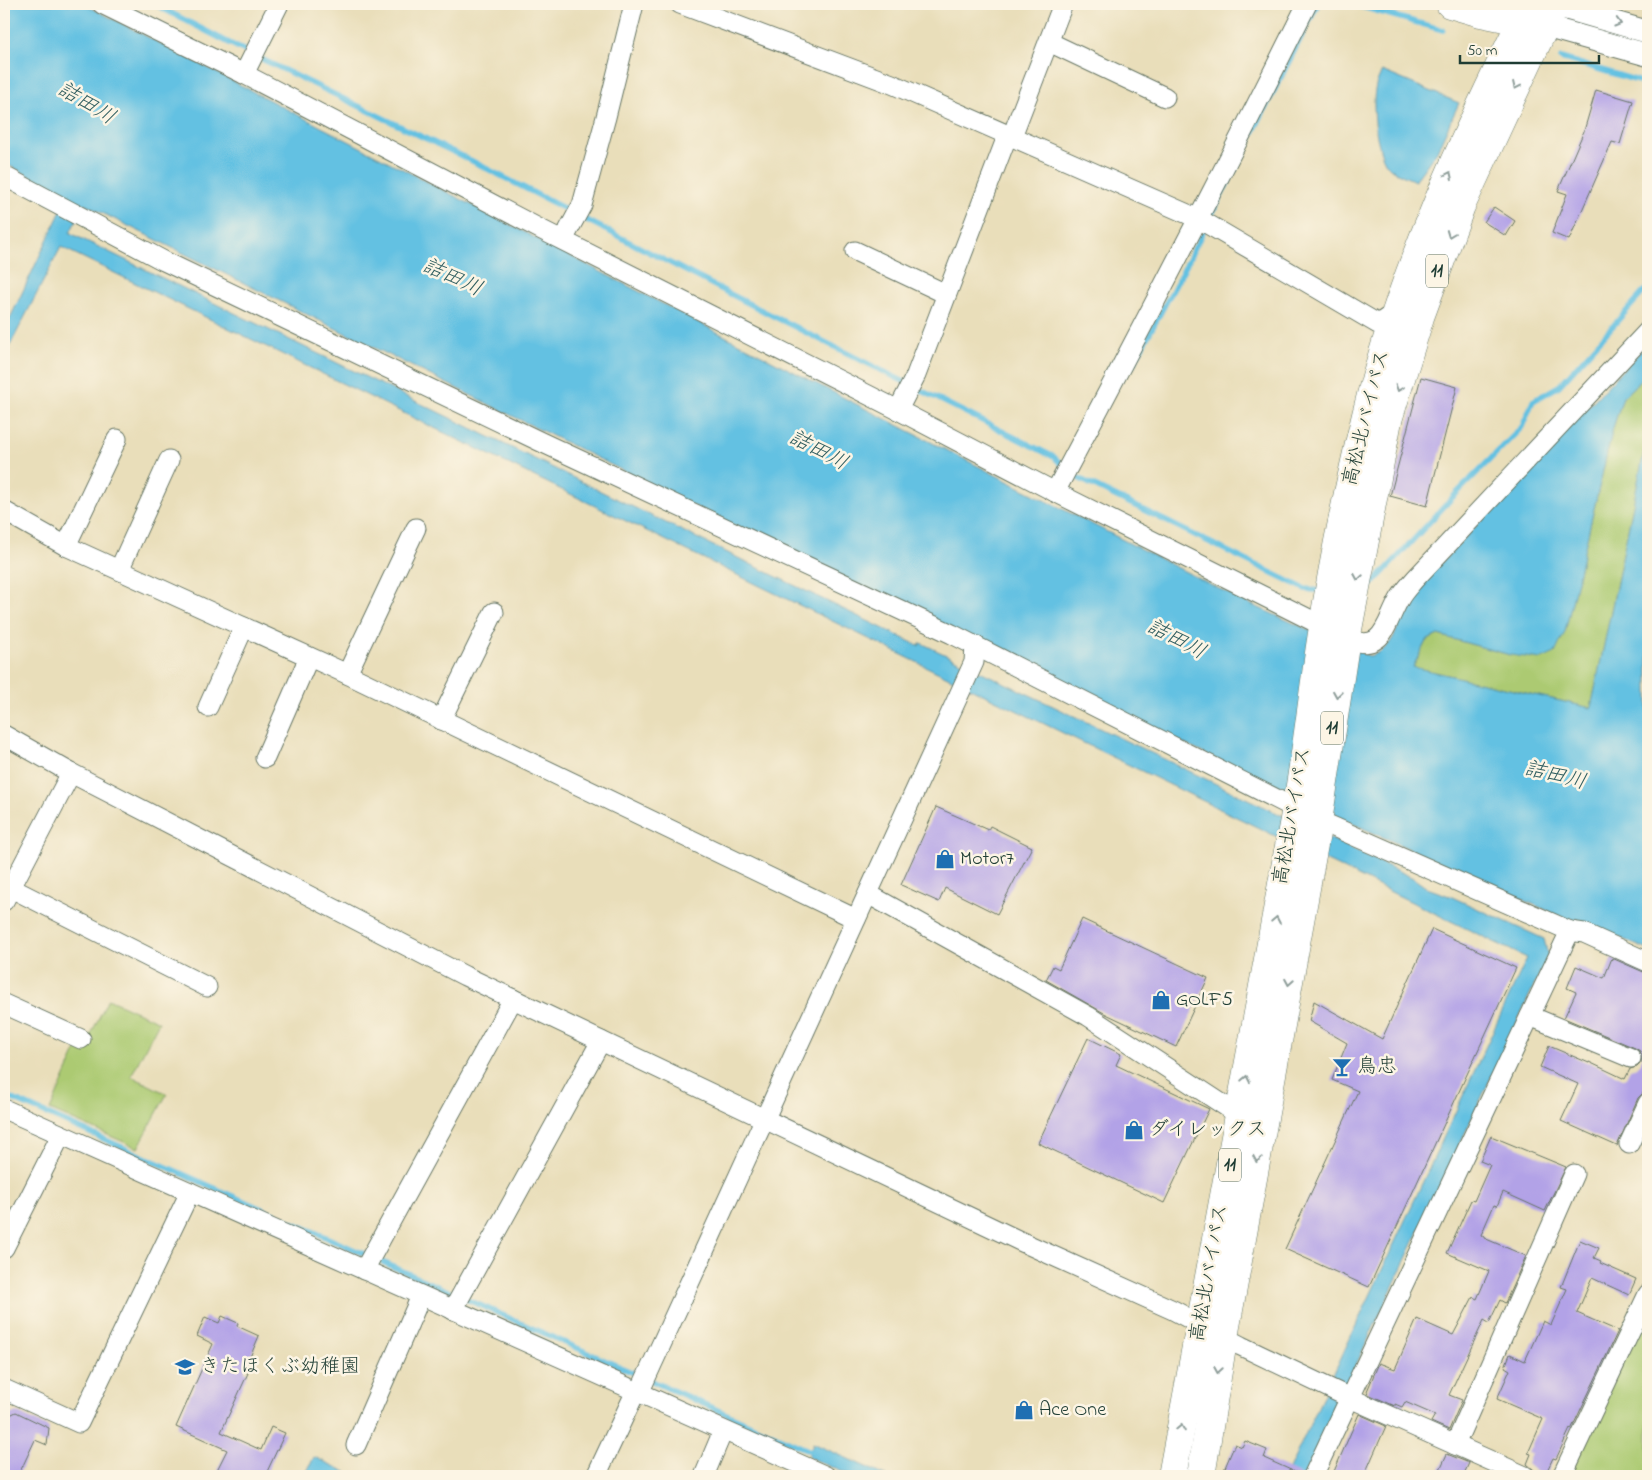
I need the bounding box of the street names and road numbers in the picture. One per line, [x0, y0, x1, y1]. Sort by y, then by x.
road number: 11 [1426, 255, 1448, 288]
street label: 高松北バイパス [1336, 347, 1398, 489]
road number: 11 [1321, 711, 1343, 744]
street label: 高松北バイパス [1267, 745, 1319, 887]
road number: 11 [1219, 1148, 1241, 1182]
street label: 高松北バイパス [1184, 1202, 1236, 1344]

